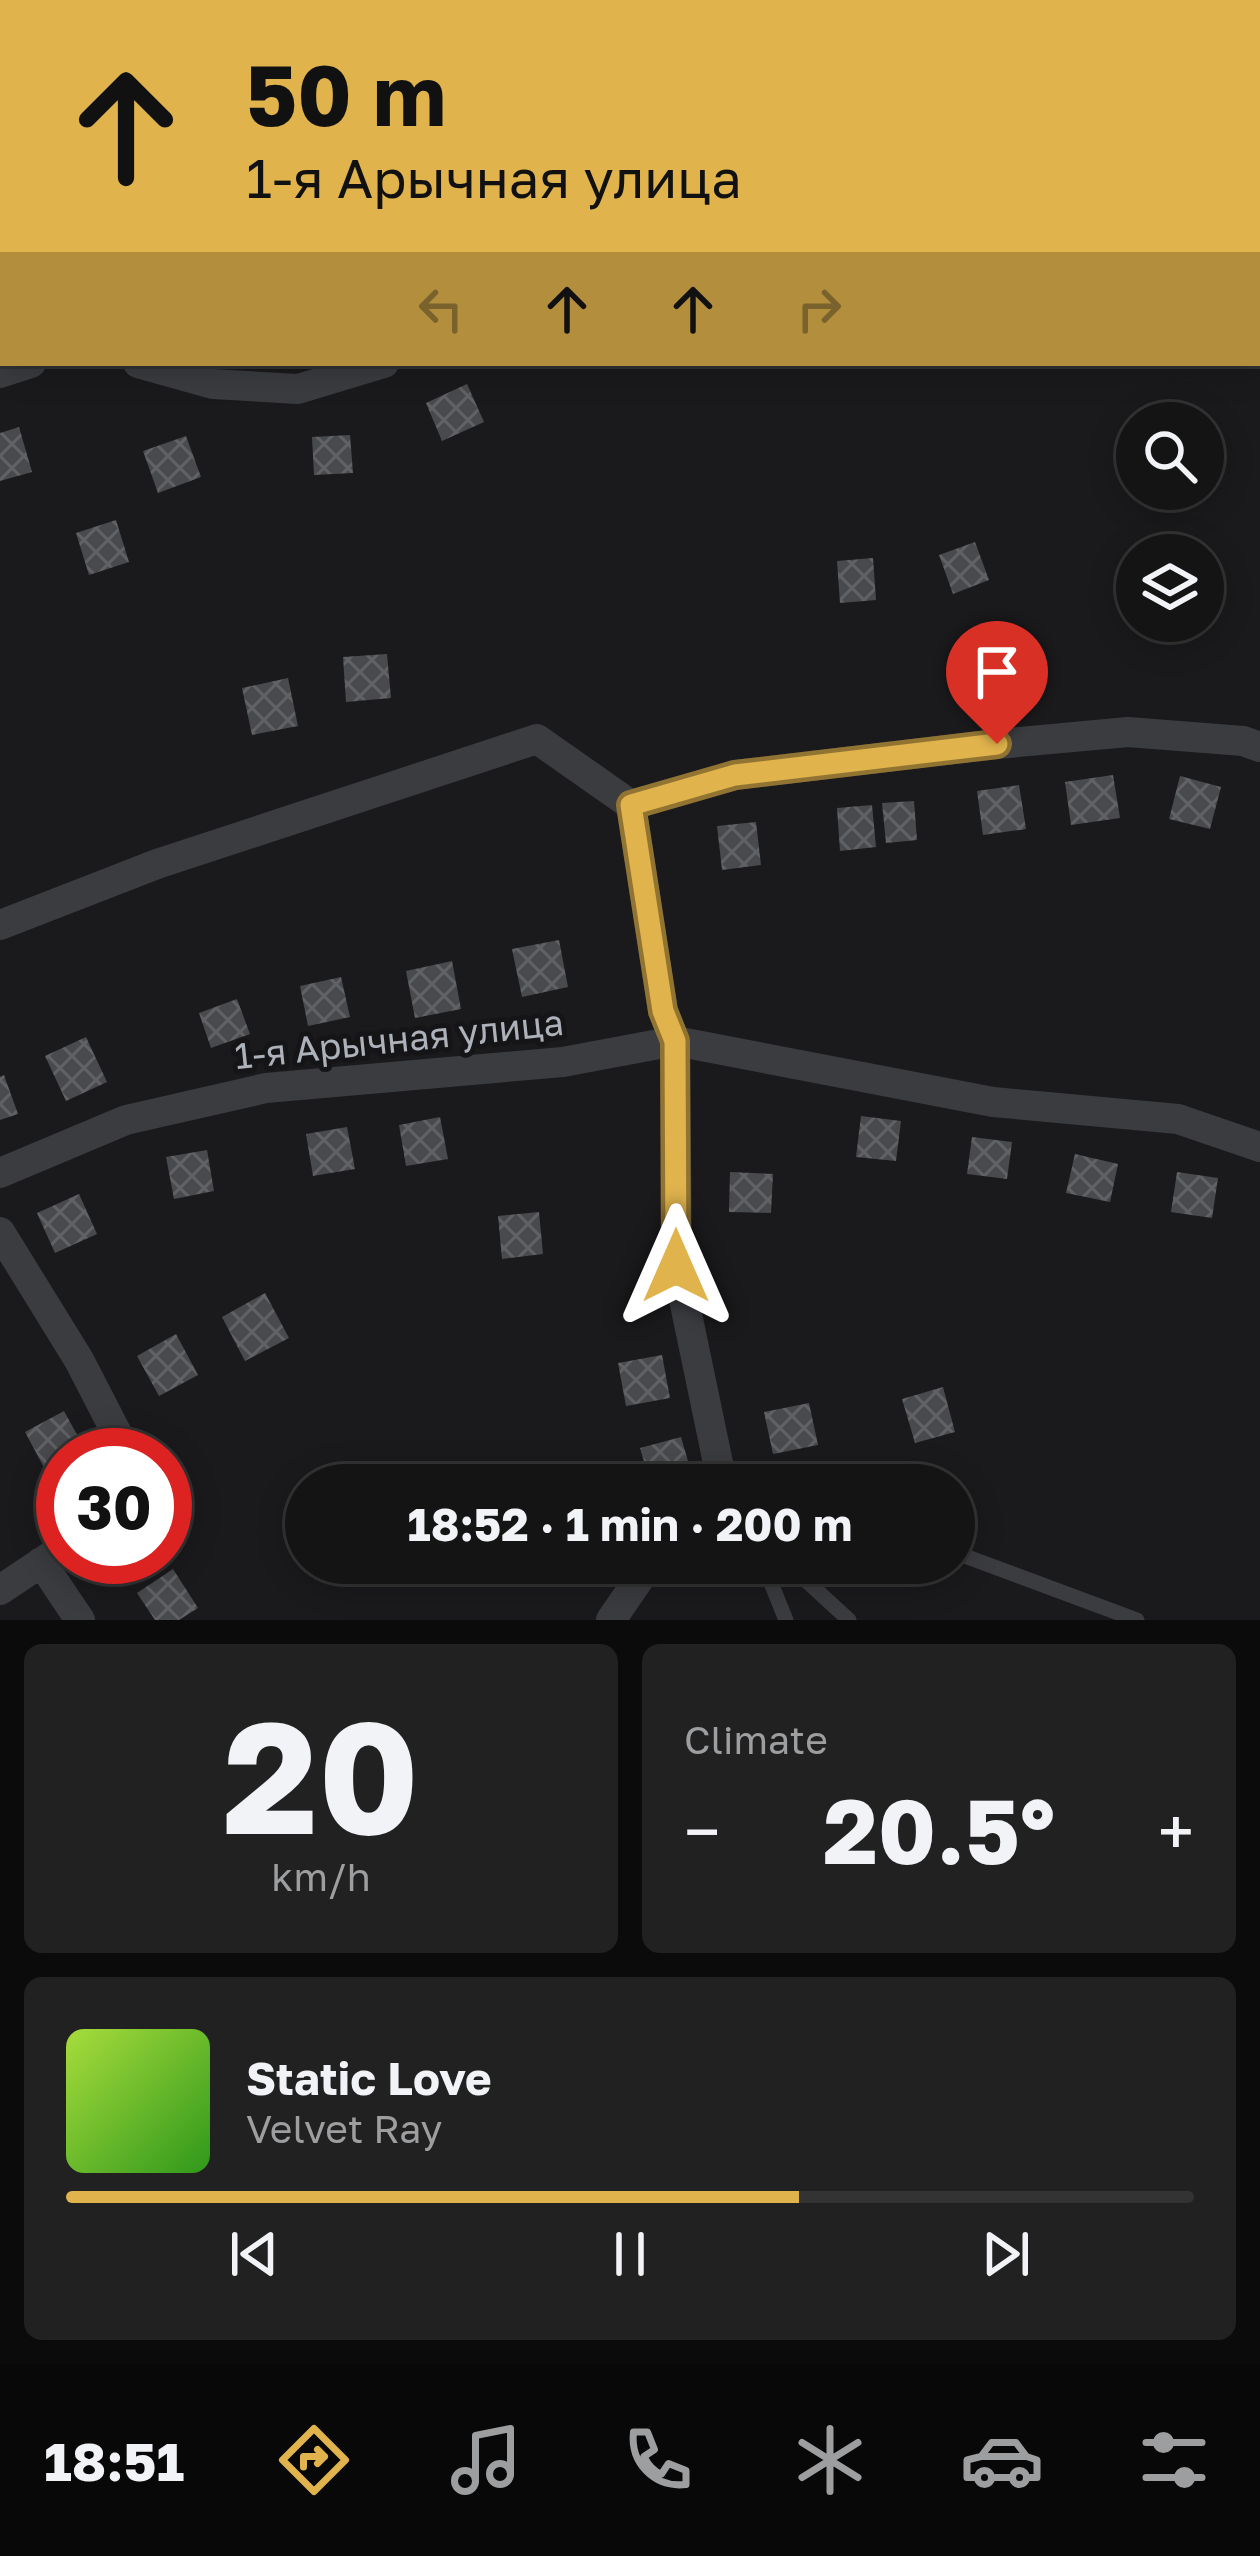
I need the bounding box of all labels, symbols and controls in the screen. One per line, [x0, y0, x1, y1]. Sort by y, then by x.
text: 50 m [246, 44, 446, 144]
icon: ahead [48, 48, 204, 204]
text: 1-я Арычная улица [246, 145, 742, 210]
icon: left [408, 276, 474, 342]
icon: ahead [534, 276, 600, 342]
icon: ahead [660, 276, 726, 342]
icon: right [786, 276, 852, 342]
map controls [1116, 402, 1224, 642]
button: search [1116, 402, 1224, 510]
button: layers [1116, 534, 1224, 642]
pin [946, 621, 1048, 744]
icon: arrive [964, 639, 1030, 705]
street label: 1-я Арычная улица [232, 1000, 566, 1077]
position arrow [613, 1203, 739, 1329]
speed limit sign: 30 [36, 1428, 192, 1584]
text: 18:52 · 1 min · 200 m [407, 1497, 853, 1551]
text: 20 [223, 1681, 419, 1868]
text: Climate [684, 1716, 828, 1763]
text: 20.5° [823, 1776, 1055, 1884]
text: − [684, 1791, 720, 1871]
text: + [1158, 1791, 1194, 1871]
text: km/h [271, 1853, 371, 1900]
text: Static Love [246, 2051, 492, 2105]
text: Velvet Ray [246, 2105, 442, 2152]
icon: previous [221, 2221, 287, 2287]
icon: pause [597, 2221, 663, 2287]
icon: next [973, 2221, 1039, 2287]
icon: directions [272, 2418, 356, 2502]
icon: music [444, 2418, 528, 2502]
icon: phone [616, 2418, 700, 2502]
icon: climate [788, 2418, 872, 2502]
icon: car [960, 2418, 1044, 2502]
icon: filters [1132, 2418, 1216, 2502]
text: 18:51 [44, 2428, 184, 2493]

